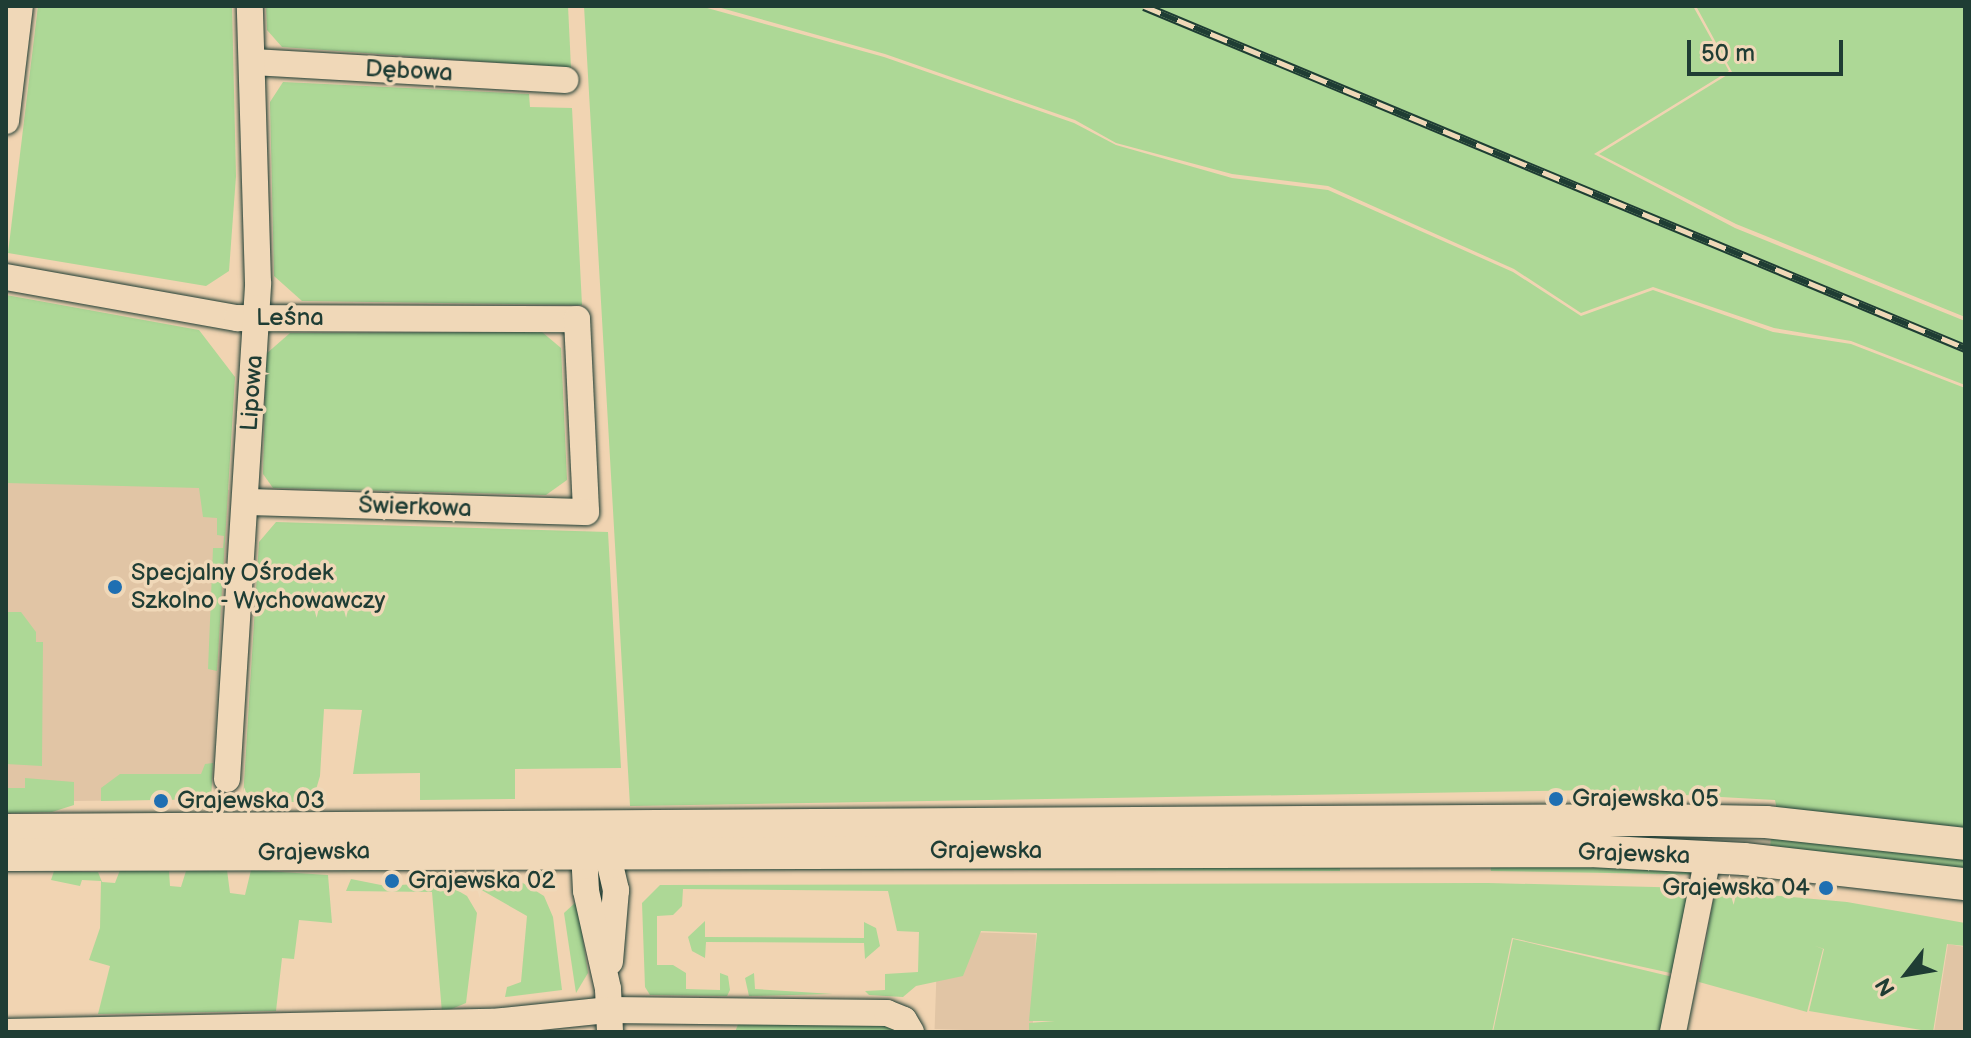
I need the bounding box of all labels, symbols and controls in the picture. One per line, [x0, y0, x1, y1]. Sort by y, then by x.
scale bar [1691, 24, 1847, 74]
text: 50 m [1701, 39, 1755, 68]
street label: Dębowa [364, 54, 454, 88]
street label: Leśna [256, 304, 324, 332]
street label: Lipowa [235, 354, 269, 432]
street label: Świerkowa [358, 491, 472, 523]
place label: Specjalny Ośrodek Szkolno - Wychowawczy [131, 559, 388, 615]
marker: Specjalny Ośrodek Szkolno - Wychowawczy [106, 578, 124, 596]
place label: Grajewska 05 [1572, 785, 1719, 813]
place label: Grajewska 03 [177, 787, 325, 815]
marker: Grajewska 05 [1547, 790, 1565, 808]
marker: Grajewska 03 [152, 792, 170, 810]
street label: Grajewska [257, 837, 371, 867]
street label: Grajewska [930, 837, 1042, 865]
street label: Grajewska [1577, 838, 1691, 870]
place label: Grajewska 02 [408, 867, 555, 895]
marker: Grajewska 02 [383, 872, 401, 890]
place label: Grajewska 04 [1662, 874, 1810, 902]
marker: Grajewska 04 [1817, 879, 1835, 897]
north arrow [1867, 934, 1947, 1014]
text: N [1870, 973, 1902, 1001]

